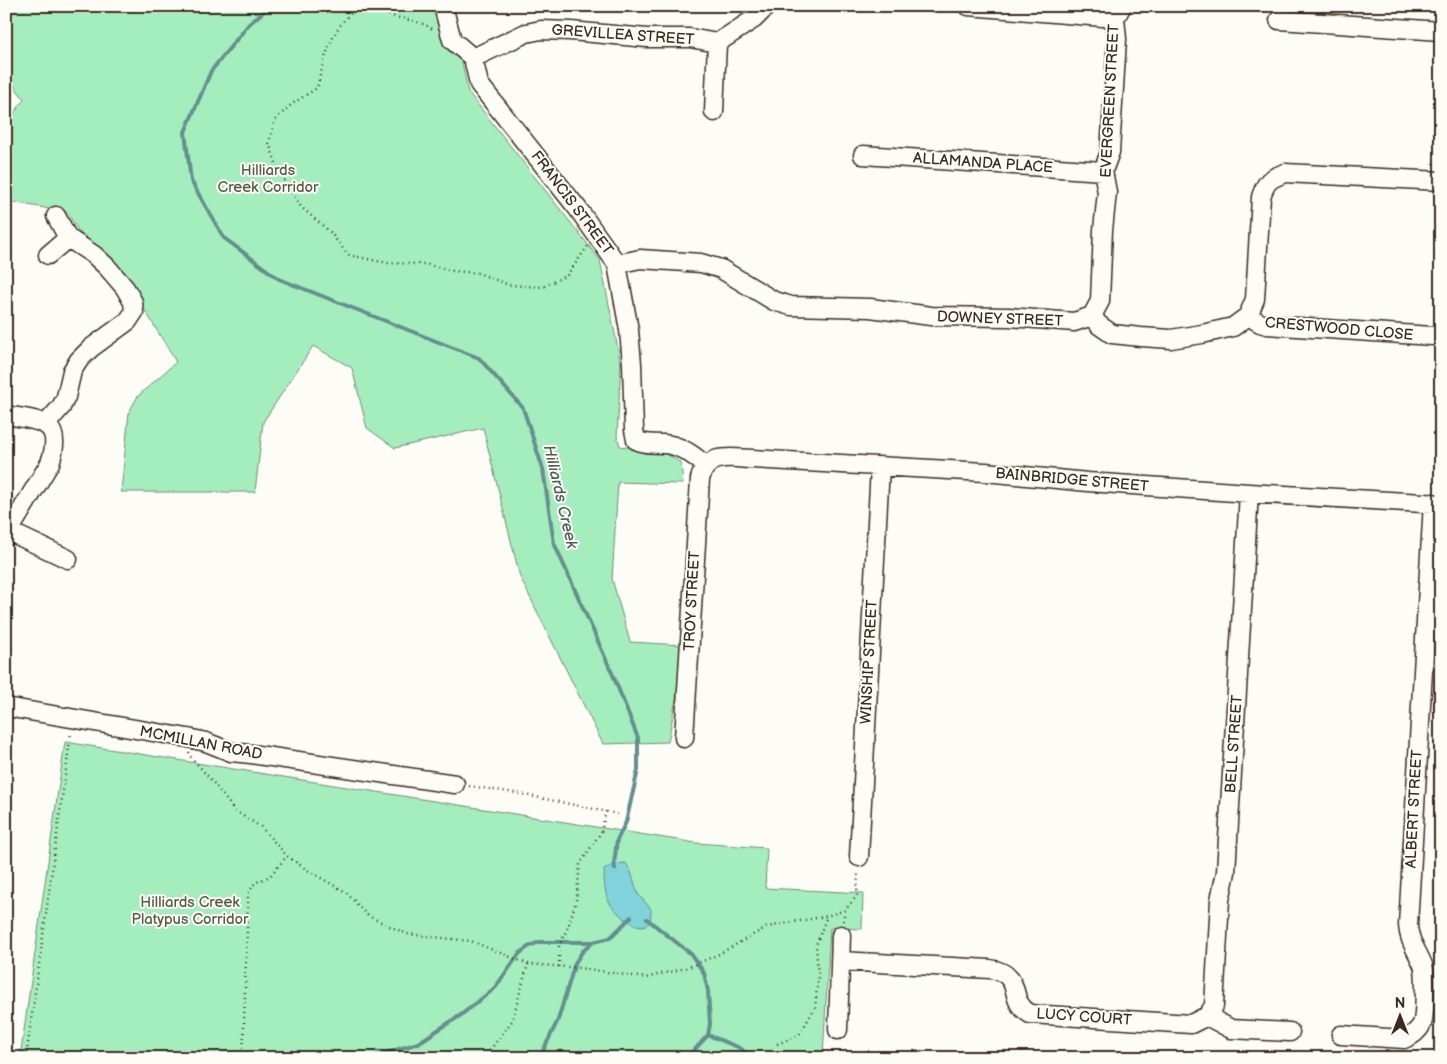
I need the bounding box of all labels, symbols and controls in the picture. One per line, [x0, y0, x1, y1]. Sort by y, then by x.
street label: GREVILLEA STREET [551, 21, 695, 49]
street label: EVERGREEN STREET [1096, 24, 1124, 178]
street label: FRANCIS STREET [527, 147, 617, 259]
street label: ALLAMANDA PLACE [912, 149, 1054, 177]
park label: Hilliards Creek Corridor [217, 161, 319, 197]
street label: DOWNEY STREET [937, 307, 1063, 331]
street label: CRESTWOOD CLOSE [1264, 313, 1414, 345]
water label: Hilliards Creek [539, 443, 581, 552]
street label: BAINBRIDGE STREET [995, 464, 1149, 496]
street label: TROY STREET [680, 550, 704, 652]
street label: WINSHIP STREET [856, 599, 882, 725]
street label: BELL STREET [1221, 694, 1247, 794]
street label: MCMILLAN ROAD [138, 722, 264, 764]
street label: ALBERT STREET [1401, 749, 1427, 869]
park label: Hilliards Creek Platypus Corridor [132, 893, 249, 929]
north arrow [1374, 992, 1424, 1042]
text: N [1395, 995, 1405, 1012]
street label: LUCY COURT [1036, 1004, 1132, 1030]

